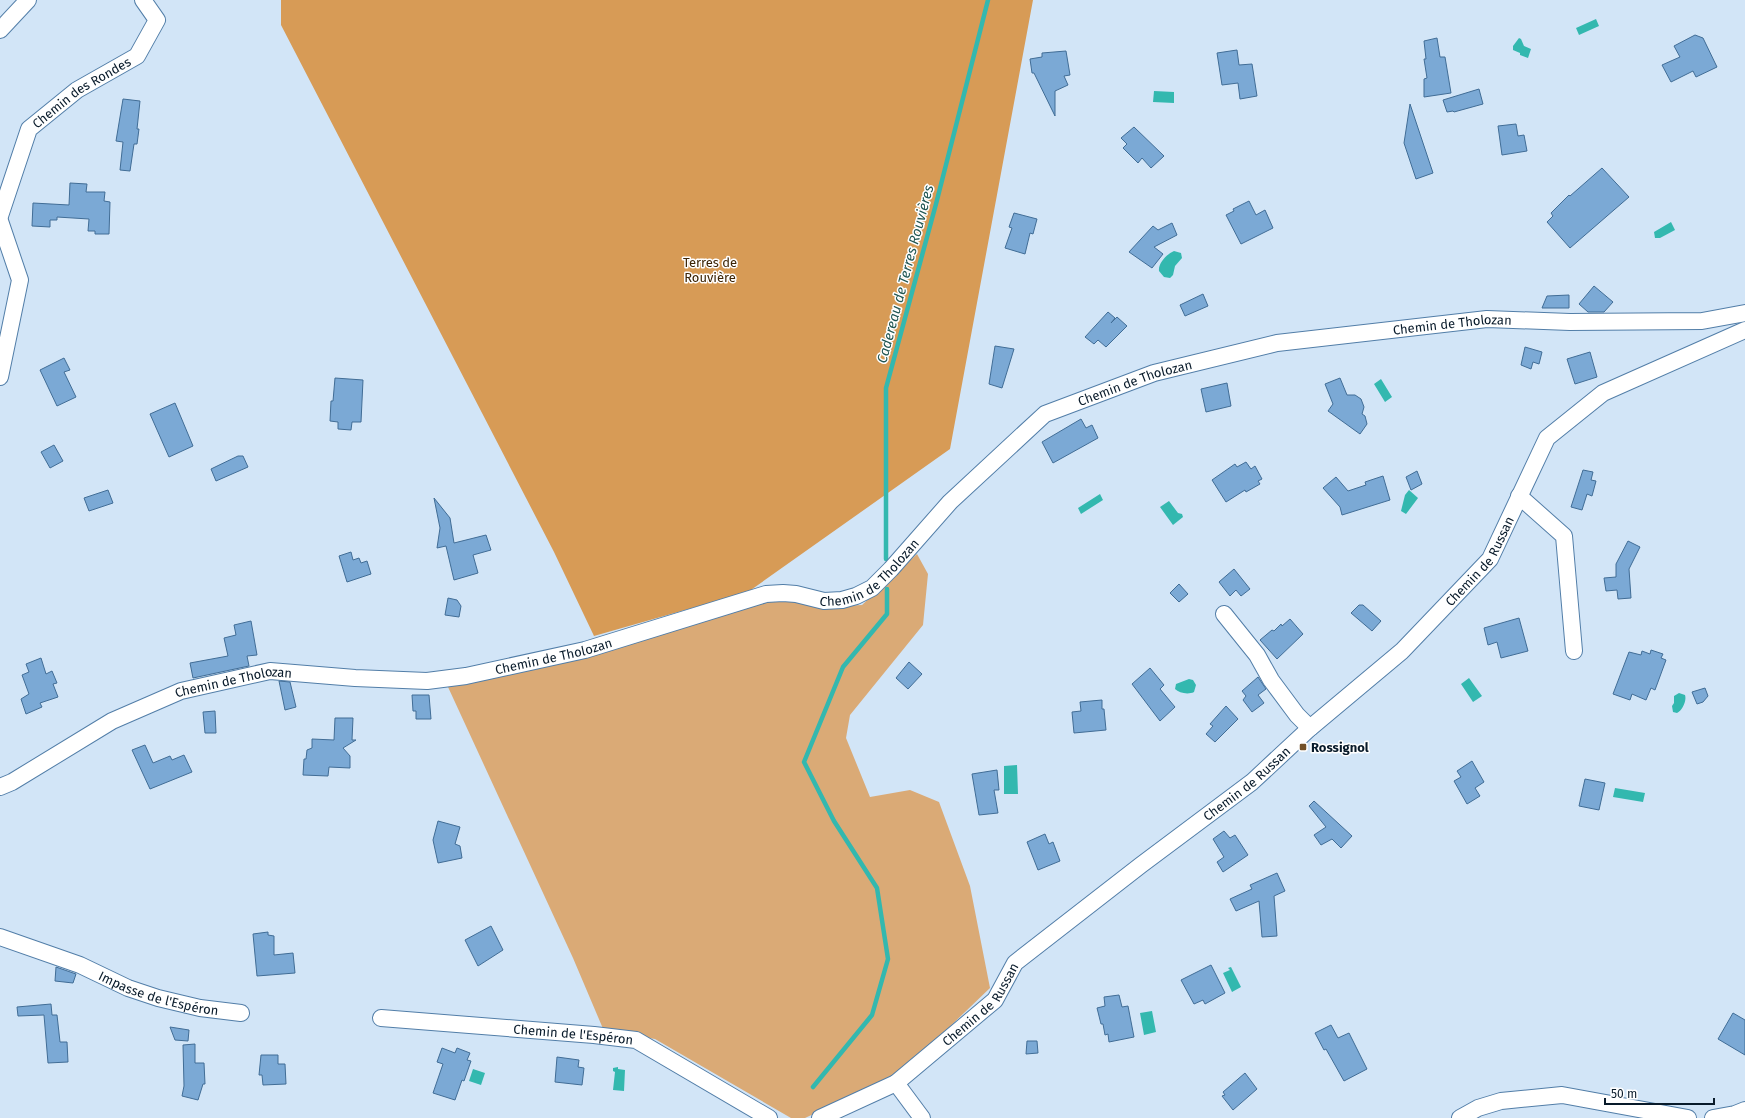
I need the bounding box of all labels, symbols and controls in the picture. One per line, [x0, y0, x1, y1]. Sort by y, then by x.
street label: Chemin des Rondes [29, 54, 134, 131]
water label: Cadereau de Terres Rouvières [873, 183, 938, 365]
park label: Terres de Rouvière [683, 255, 737, 285]
street label: Chemin de Tholozan [1392, 312, 1512, 338]
street label: Chemin de Tholozan [1076, 357, 1194, 409]
street label: Chemin de Russan [1442, 514, 1517, 609]
street label: Chemin de Tholozan [818, 536, 922, 610]
street label: Chemin de Tholozan [494, 635, 614, 677]
street label: Chemin de Tholozan [173, 664, 293, 701]
place label: Rossignol [1311, 740, 1369, 755]
marker: Rossignol [1298, 742, 1308, 752]
street label: Chemin de Russan [1200, 744, 1293, 824]
street label: Chemin de Russan [939, 960, 1022, 1049]
street label: Impasse de l'Espéron [96, 968, 219, 1018]
street label: Chemin de l'Espéron [513, 1022, 634, 1048]
scale bar [1605, 1080, 1714, 1106]
text: 50 m [1611, 1087, 1637, 1101]

